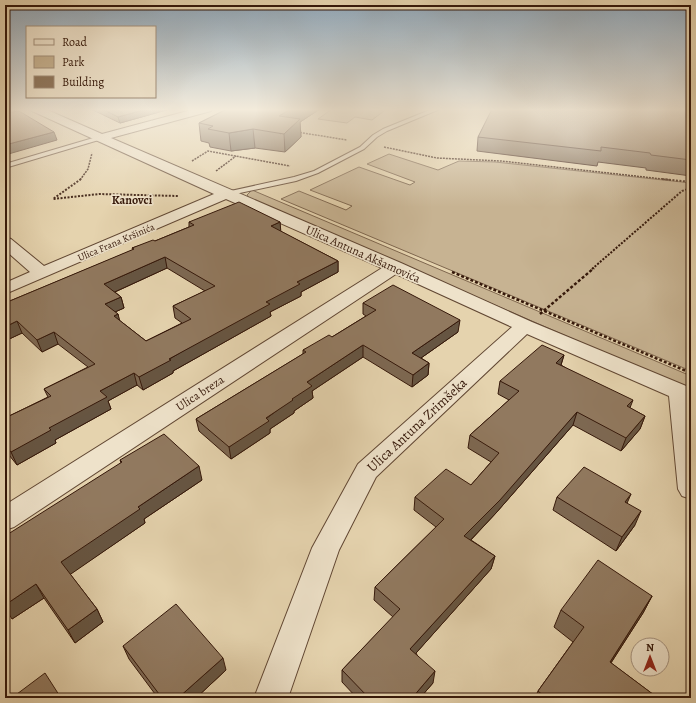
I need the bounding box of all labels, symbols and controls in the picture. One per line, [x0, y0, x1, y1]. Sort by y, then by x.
legend [26, 26, 156, 98]
text: Road [62, 34, 88, 50]
text: Park [62, 54, 85, 70]
text: Building [62, 74, 104, 90]
district label: Kanovci [112, 192, 153, 208]
street label: Ulica Frana Kršinića [76, 220, 157, 264]
street label: Ulica Antuna Akšamovića [303, 221, 423, 287]
street label: Ulica breza [173, 371, 228, 415]
street label: Ulica Antuna Zrimšeka [363, 373, 472, 477]
north arrow [630, 637, 670, 677]
text: N [646, 640, 654, 655]

